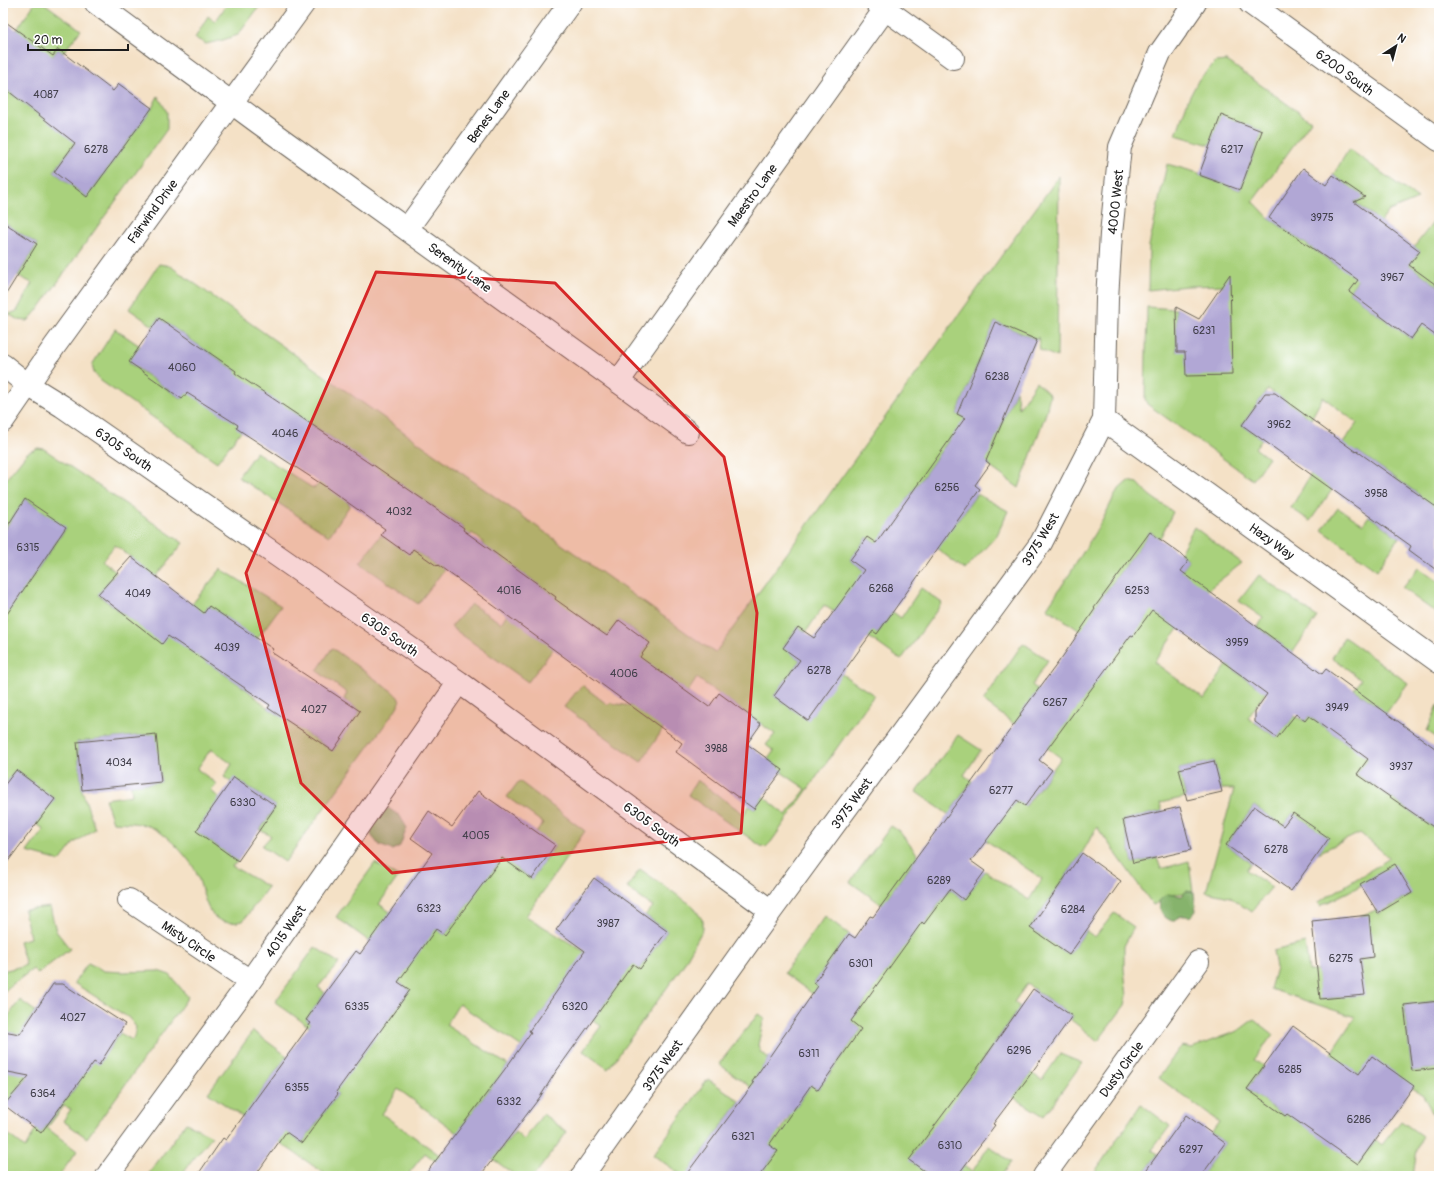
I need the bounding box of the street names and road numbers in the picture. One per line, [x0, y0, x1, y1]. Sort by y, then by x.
street label: 6200 South [1312, 46, 1377, 99]
street label: Benes Lane [464, 86, 514, 147]
street label: Maestro Lane [725, 161, 781, 230]
street label: 4000 West [1105, 168, 1127, 236]
street label: Fairwind Drive [124, 176, 182, 247]
street label: Serenity Lane [425, 239, 495, 297]
street label: 6305 South [92, 424, 155, 475]
street label: 3975 West [1019, 509, 1063, 569]
street label: Hazy Way [1246, 520, 1298, 564]
street label: 6305 South [358, 609, 421, 660]
street label: 3975 West [828, 774, 876, 832]
street label: 6305 South [620, 799, 683, 851]
street label: 4015 West [262, 902, 310, 961]
street label: Misty Circle [158, 918, 219, 966]
street label: 3975 West [639, 1036, 687, 1094]
street label: Dusty Circle [1096, 1038, 1148, 1101]

